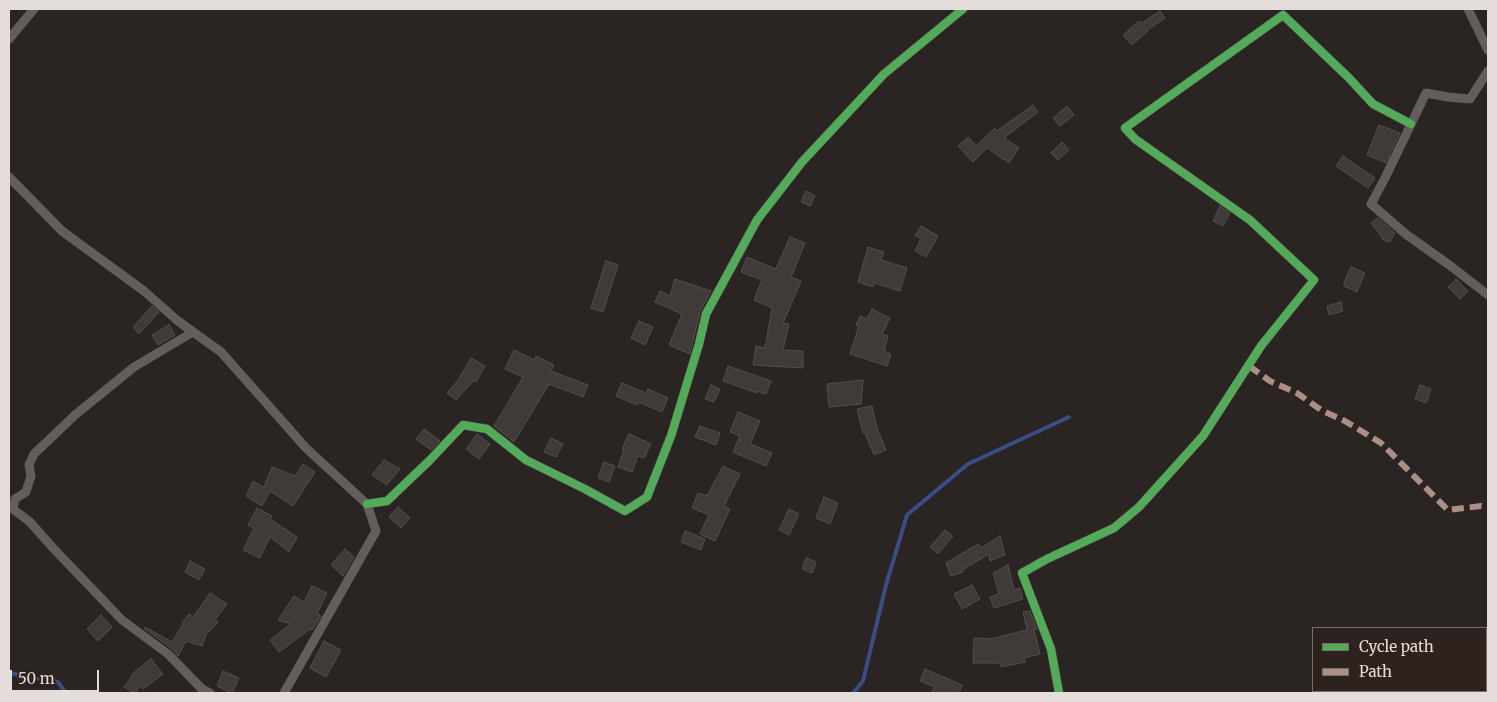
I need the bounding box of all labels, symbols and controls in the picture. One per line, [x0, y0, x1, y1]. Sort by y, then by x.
legend [1312, 627, 1487, 692]
text: Cycle path [1359, 637, 1434, 656]
scale bar [12, 660, 101, 692]
text: Path [1359, 662, 1392, 681]
text: 50 m [18, 669, 55, 688]

